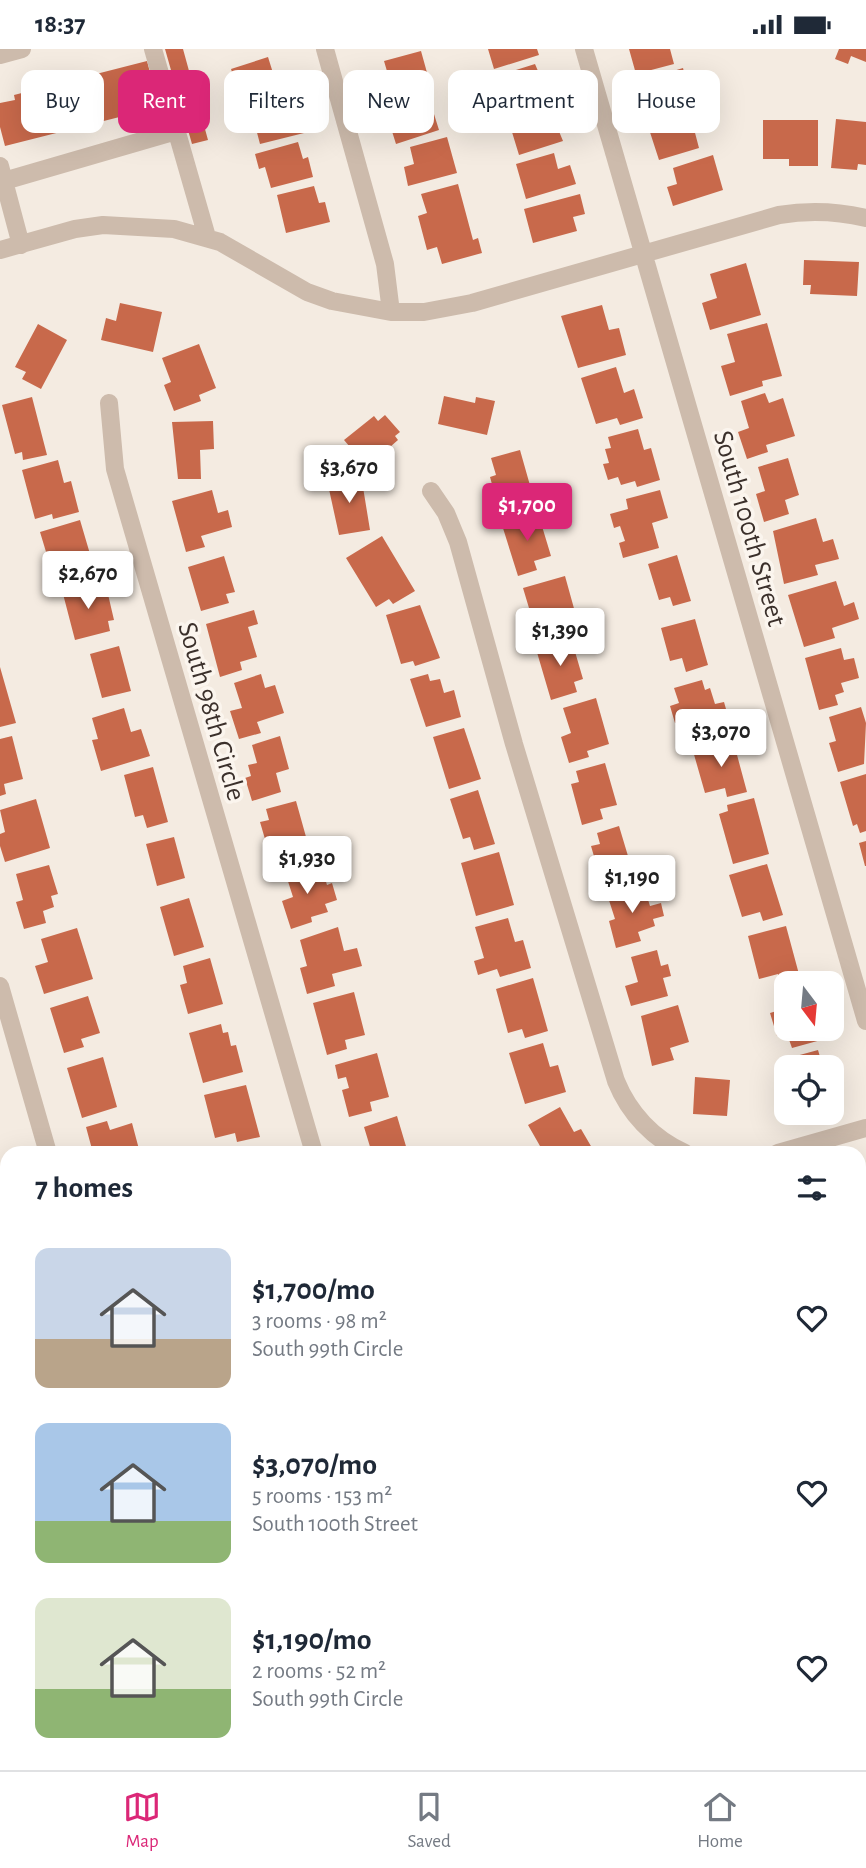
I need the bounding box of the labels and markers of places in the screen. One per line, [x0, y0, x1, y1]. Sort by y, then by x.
pin: $3,670 [292, 445, 406, 505]
pin: $1,700 [470, 483, 584, 543]
pin: $2,670 [31, 552, 145, 611]
pin: $1,390 [503, 609, 617, 668]
pin: $3,070 [664, 709, 778, 769]
pin: $1,930 [250, 837, 364, 896]
pin: $1,190 [575, 855, 689, 915]

